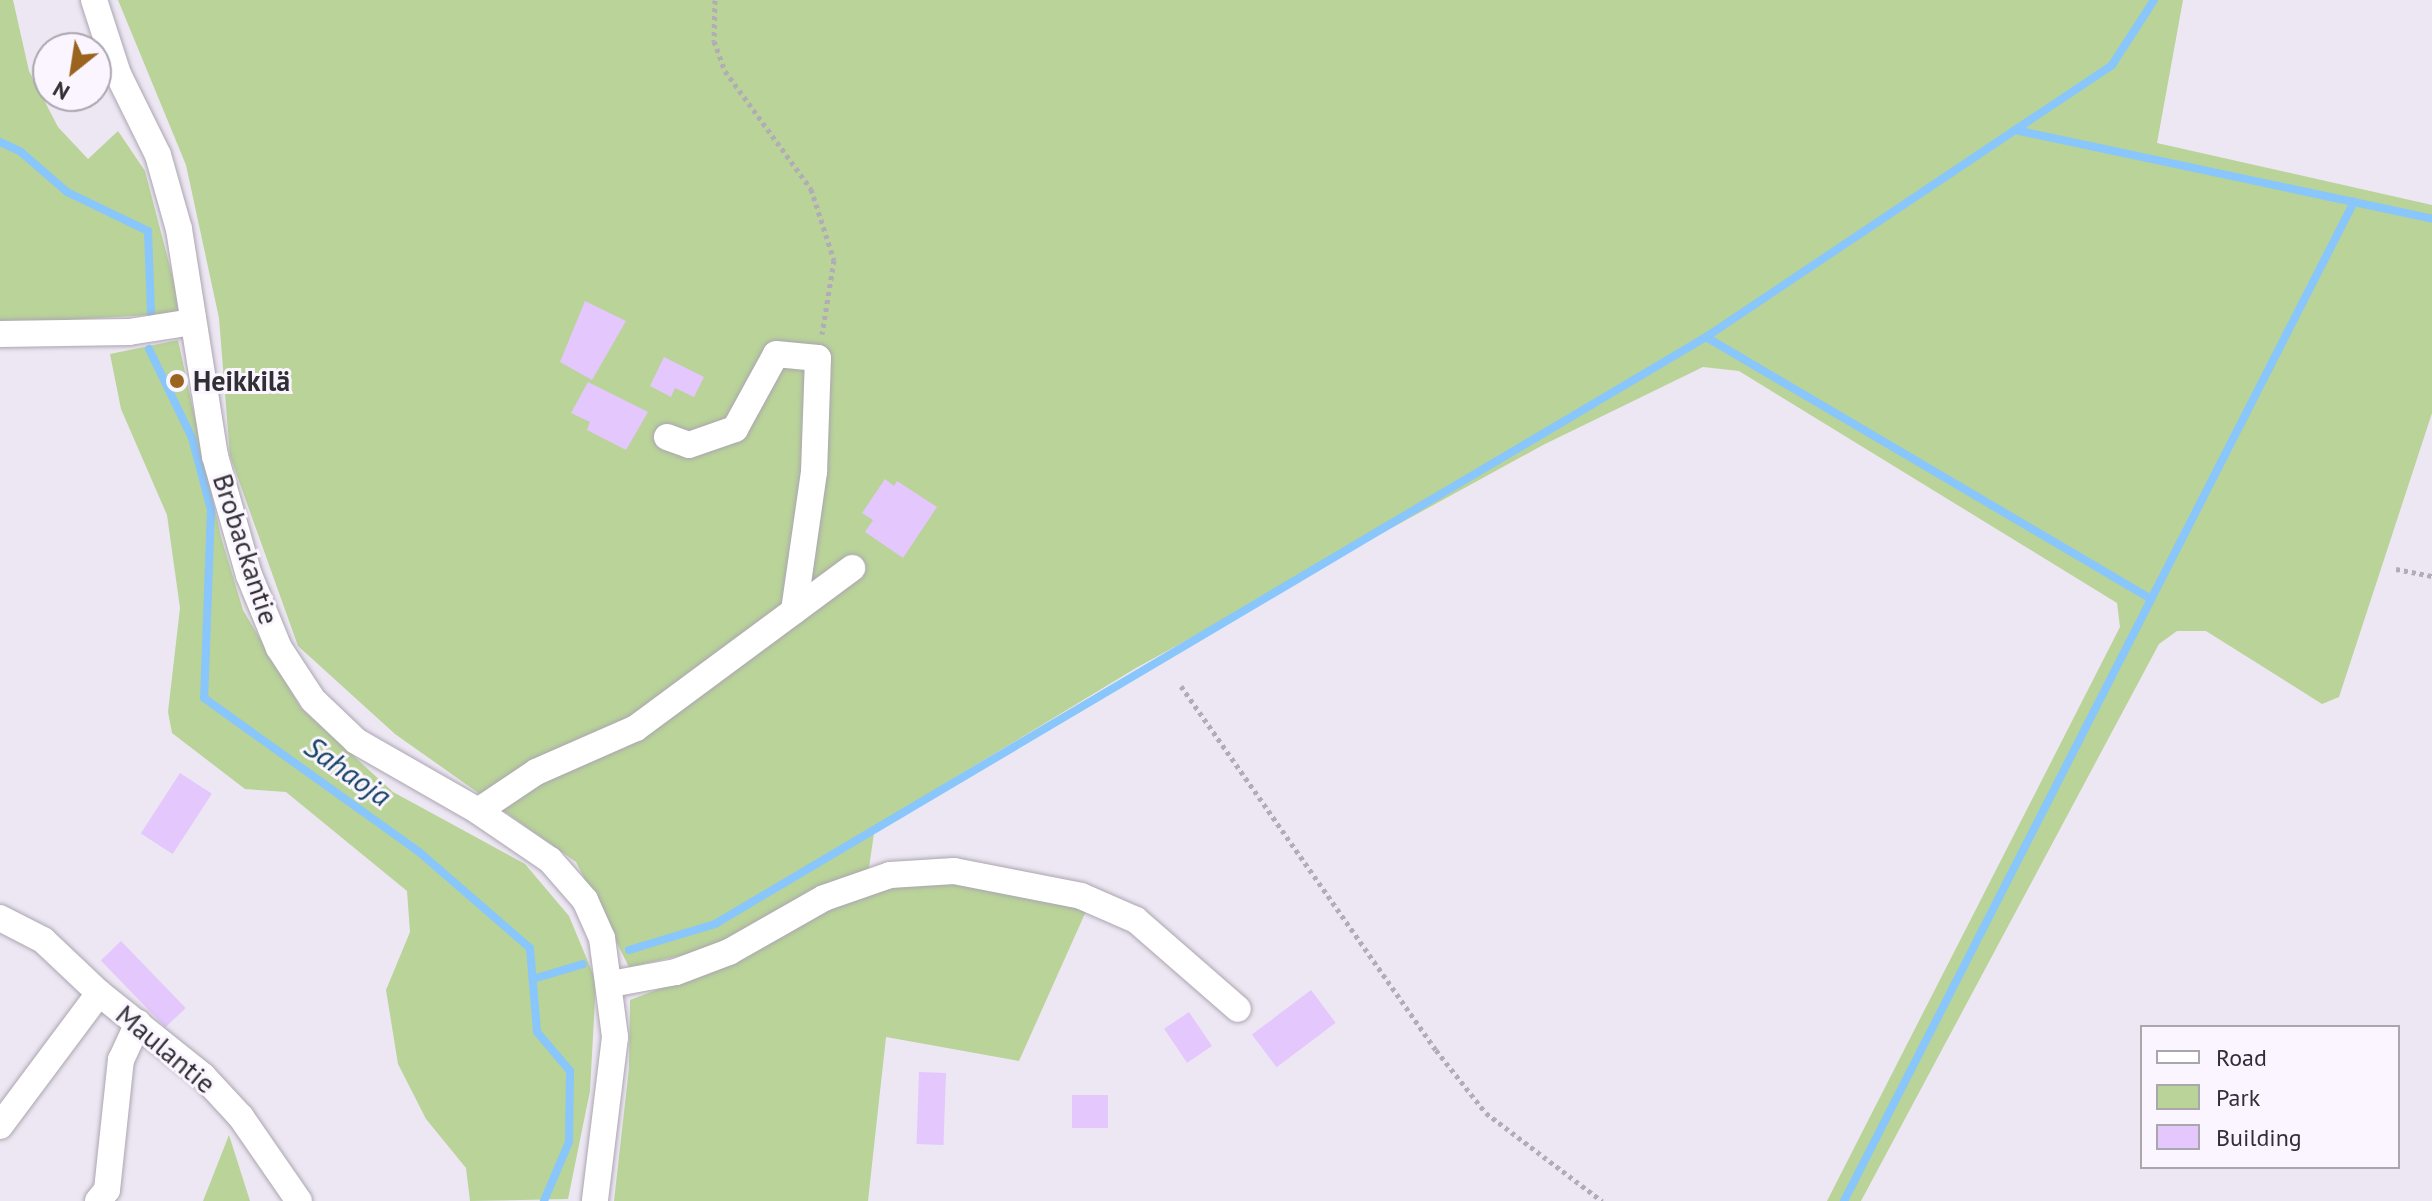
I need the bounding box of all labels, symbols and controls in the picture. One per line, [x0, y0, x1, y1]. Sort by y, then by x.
north arrow [32, 32, 112, 112]
text: N [48, 75, 74, 107]
place label: Heikkilä [193, 364, 290, 398]
marker: Heikkilä [168, 372, 186, 390]
street label: Brobackantie [206, 469, 286, 629]
water label: Sahaoja [298, 728, 398, 814]
street label: Maulantie [109, 998, 223, 1100]
legend [2140, 1025, 2400, 1169]
text: Road [2216, 1042, 2267, 1073]
text: Park [2216, 1082, 2260, 1113]
text: Building [2216, 1122, 2302, 1153]

